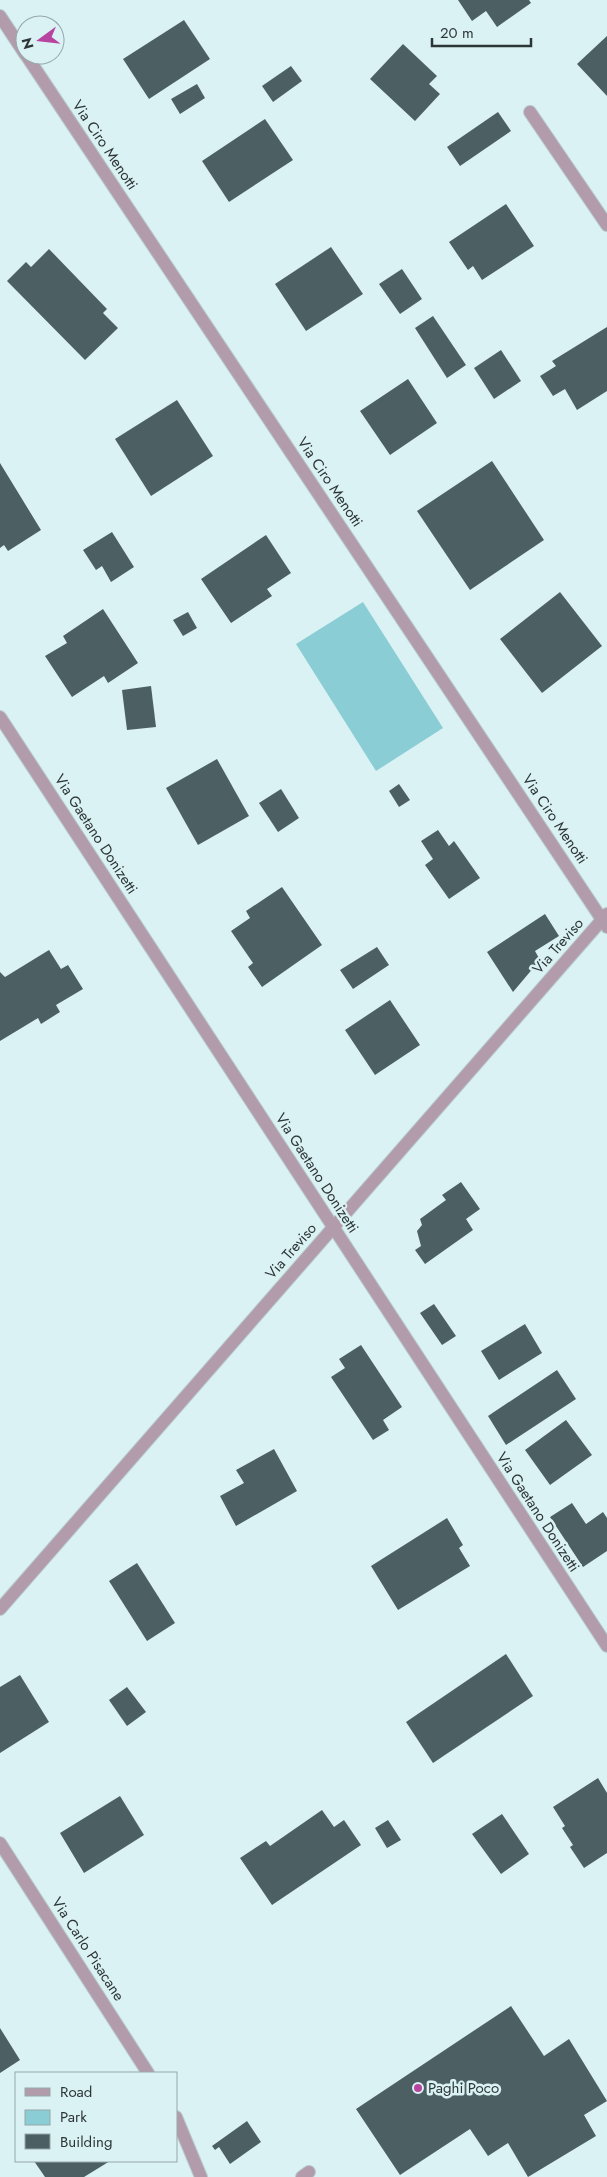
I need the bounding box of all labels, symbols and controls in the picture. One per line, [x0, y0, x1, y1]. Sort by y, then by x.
north arrow [15, 15, 65, 65]
scale bar [432, 15, 531, 47]
text: 20 m [440, 22, 474, 44]
text: N [16, 35, 39, 51]
street label: Via Ciro Menotti [67, 96, 143, 194]
street label: Via Ciro Menotti [292, 433, 368, 531]
street label: Via Gaetano Donizetti [49, 770, 143, 898]
street label: Via Ciro Menotti [517, 770, 593, 868]
street label: Via Treviso [527, 913, 589, 979]
street label: Via Gaetano Donizetti [270, 1109, 364, 1237]
street label: Via Treviso [260, 1218, 322, 1284]
street label: Via Gaetano Donizetti [491, 1448, 585, 1576]
street label: Via Carlo Pisacane [46, 1893, 130, 2005]
legend [15, 2072, 178, 2162]
place label: Paghi Poco [428, 2077, 499, 2099]
text: Road [60, 2081, 92, 2103]
marker: Paghi Poco [412, 2082, 424, 2094]
text: Park [60, 2106, 87, 2128]
text: Building [60, 2131, 112, 2153]

